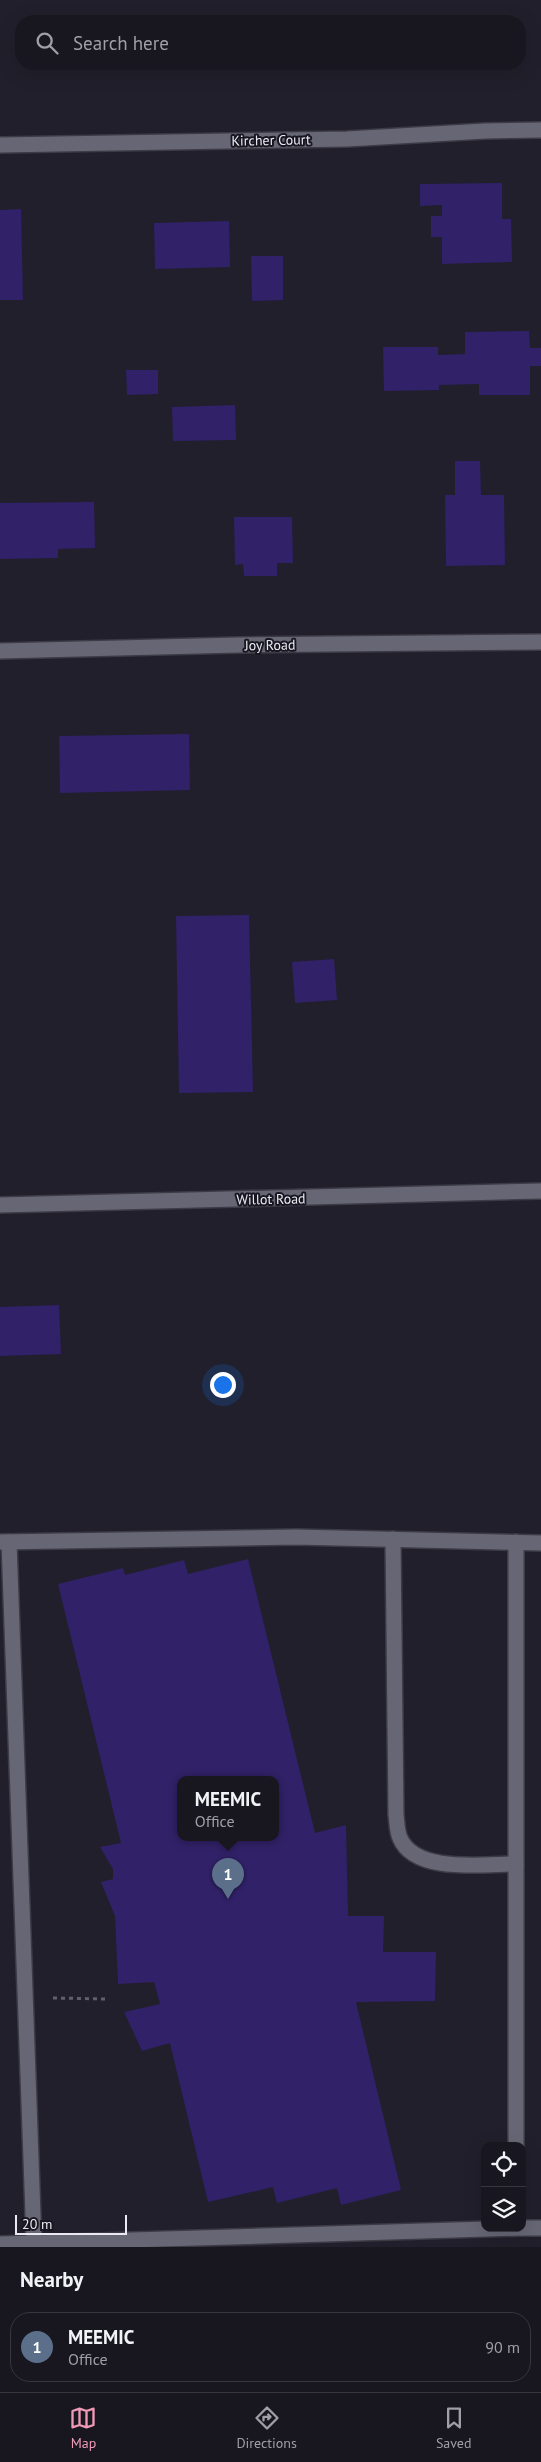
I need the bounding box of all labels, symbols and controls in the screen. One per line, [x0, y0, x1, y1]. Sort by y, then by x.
search box [15, 15, 526, 70]
icon: search [33, 29, 61, 57]
text: Search here [73, 31, 169, 55]
street label: Kircher Court [231, 130, 311, 150]
street label: Joy Road [243, 636, 296, 654]
street label: Willot Road [236, 1189, 306, 1209]
your location [210, 1372, 236, 1398]
popup [177, 1776, 279, 1841]
text: MEEMIC [195, 1787, 261, 1811]
text: Office [195, 1811, 235, 1831]
pin: 1 [212, 1858, 244, 1899]
map controls [481, 2142, 526, 2232]
button: locate [481, 2142, 526, 2187]
button: layers [481, 2187, 526, 2232]
scale bar [15, 2212, 128, 2235]
text: 20 m [22, 2215, 52, 2233]
text: Nearby [20, 2266, 83, 2293]
text: MEEMIC [68, 2325, 134, 2349]
text: 1 [32, 2337, 42, 2357]
text: 90 m [485, 2337, 520, 2357]
text: Office [68, 2349, 108, 2369]
tab: Map [69, 2404, 97, 2452]
tab: Directions [236, 2404, 297, 2452]
tab: Saved [436, 2404, 472, 2452]

